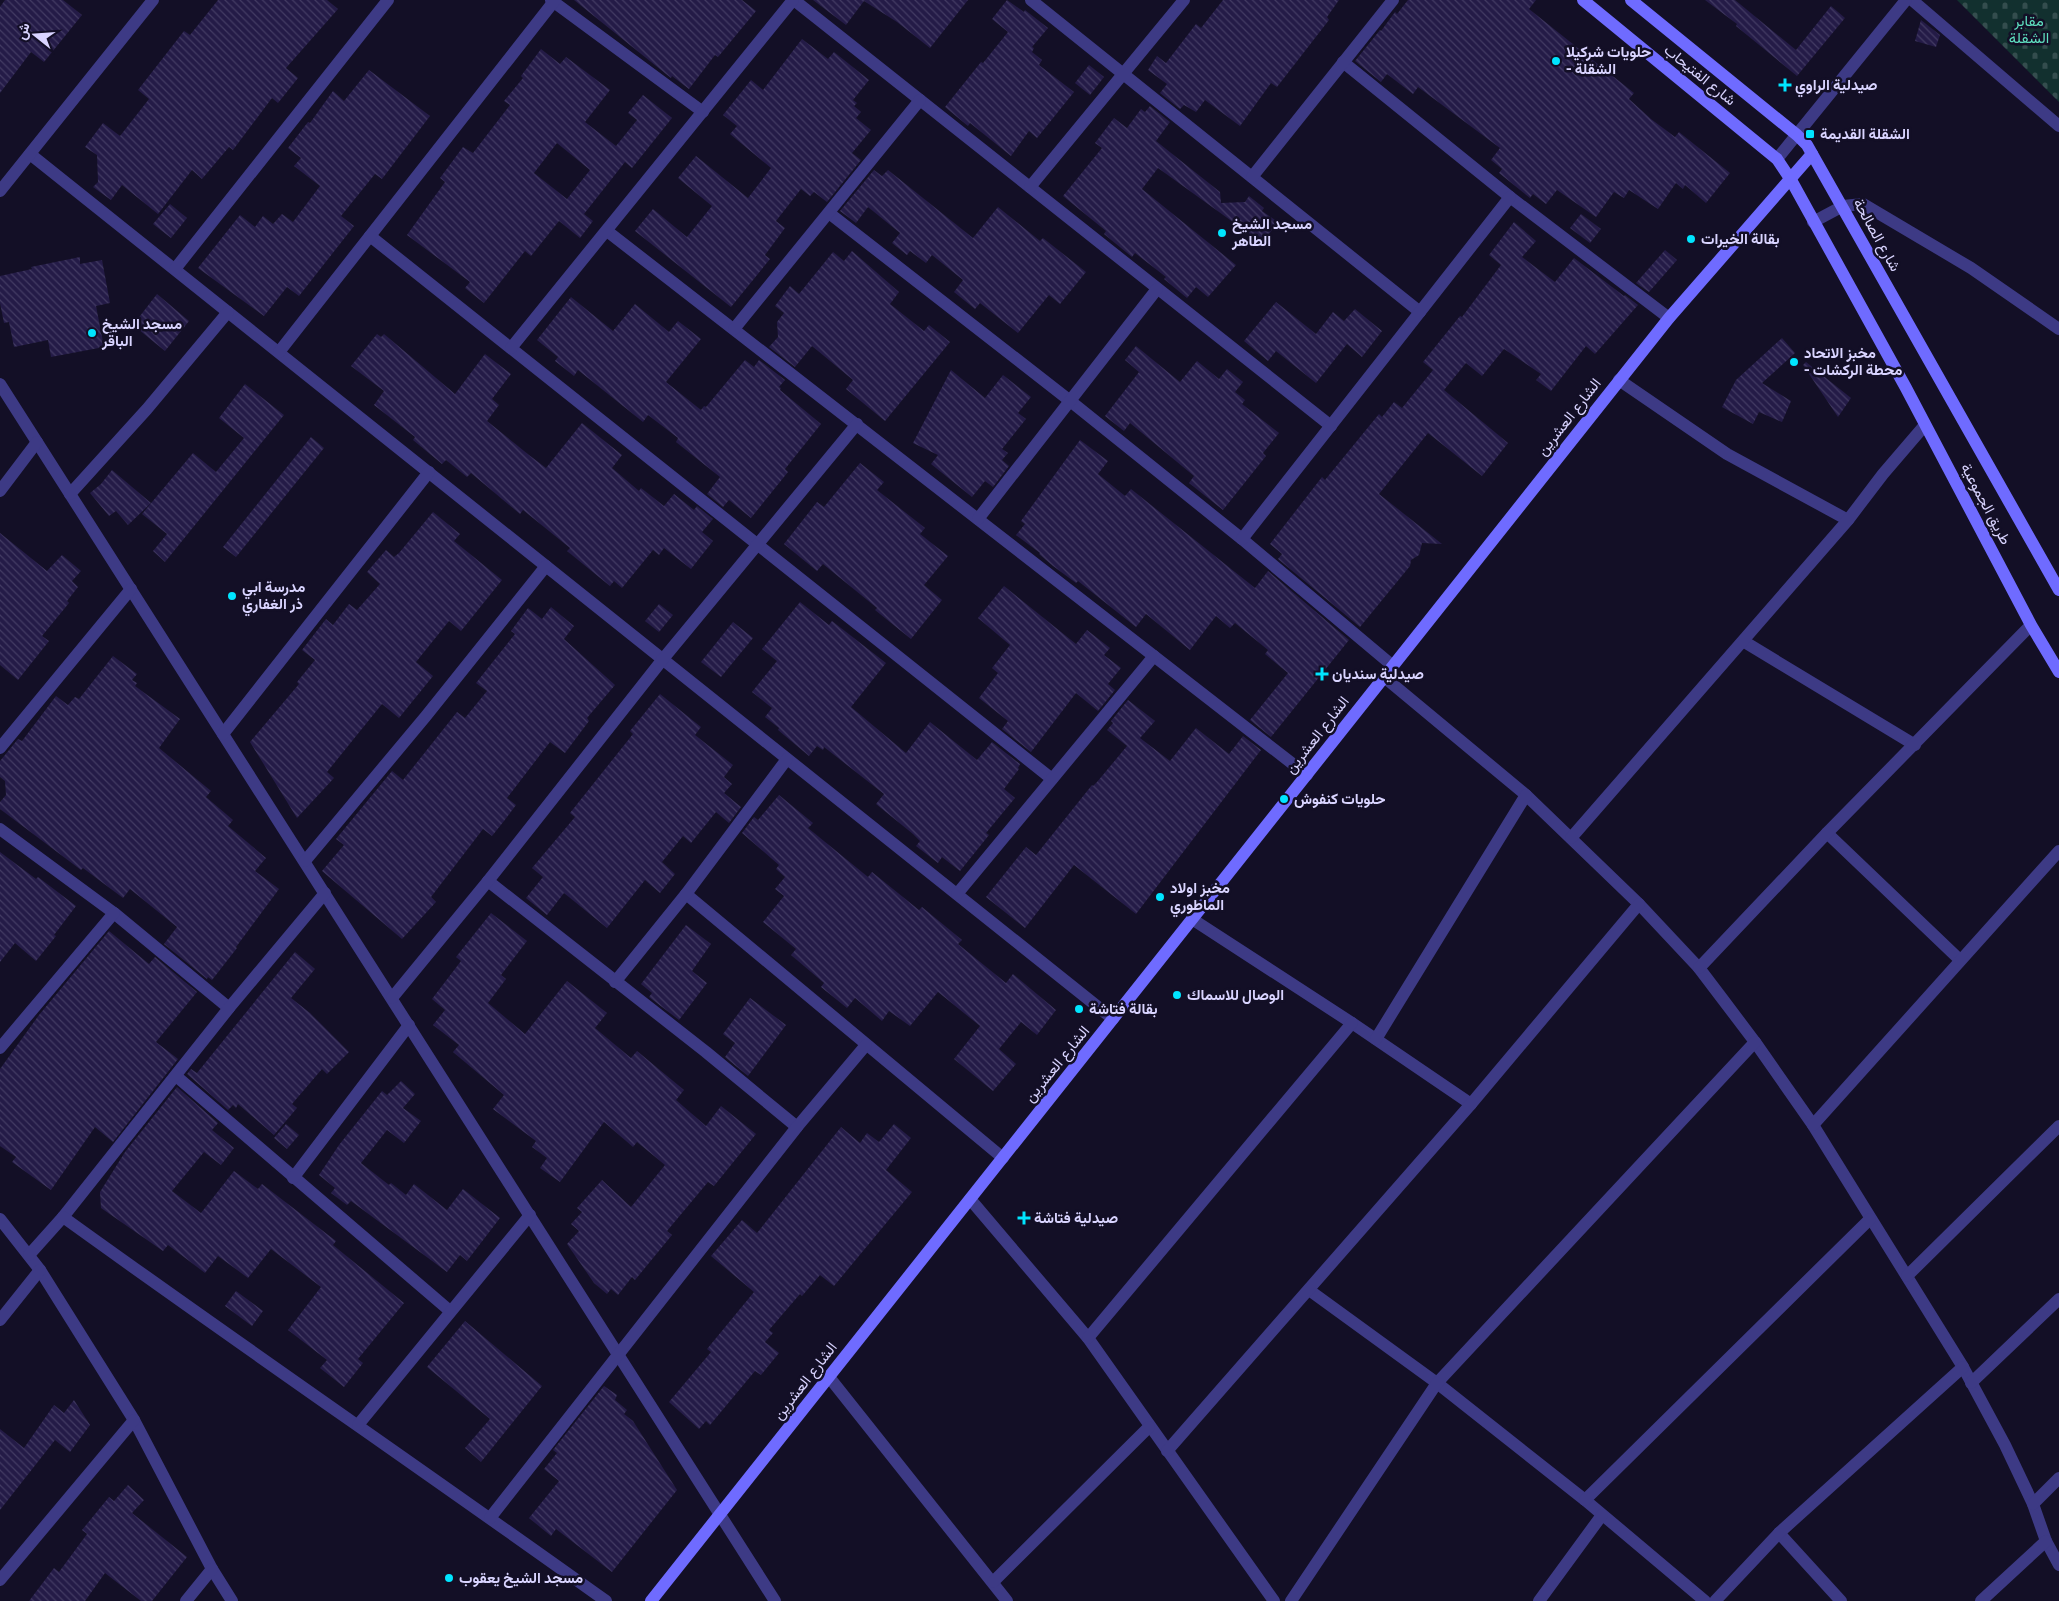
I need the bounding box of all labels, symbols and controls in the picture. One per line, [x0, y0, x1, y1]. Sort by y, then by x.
north arrow [10, 10, 60, 60]
park label: مقابر الشقلة [2009, 12, 2049, 47]
text: ش [12, 21, 34, 42]
street label: شارع الفتيحاب [1659, 41, 1740, 111]
place label: حلويات شركيلا - الشقلة [1566, 43, 1651, 78]
marker: حلويات شركيلا - الشقلة [1550, 55, 1562, 67]
place label: صيدلية الراوي [1795, 76, 1878, 98]
marker: صيدلية الراوي [1779, 79, 1791, 91]
place label: الشقلة القديمة [1820, 125, 1910, 143]
marker: الشقلة القديمة [1804, 128, 1816, 140]
street label: شارع الصالحة [1848, 195, 1904, 276]
place label: مسجد الشيخ الطاهر [1231, 215, 1312, 250]
marker: مسجد الشيخ الطاهر [1216, 227, 1228, 239]
place label: بقالة الخيرات [1701, 230, 1780, 248]
marker: بقالة الخيرات [1685, 233, 1697, 245]
place label: مسجد الشيخ الباقر [101, 315, 182, 350]
marker: مسجد الشيخ الباقر [86, 327, 98, 339]
place label: مخبز الاتحاد - محطة الركشات [1804, 344, 1902, 379]
marker: مخبز الاتحاد - محطة الركشات [1788, 356, 1800, 368]
street label: الشارع العشرين [1533, 375, 1606, 460]
street label: طريق الجموعية [1956, 460, 2015, 548]
place label: مدرسة ابي ذر الغفاري [242, 578, 305, 617]
marker: مدرسة ابي ذر الغفاري [226, 590, 238, 602]
place label: صيدلية سنديان [1332, 665, 1424, 683]
marker: صيدلية سنديان [1316, 668, 1328, 680]
street label: الشارع العشرين [1281, 693, 1354, 778]
place label: حلويات كنفوش [1294, 790, 1385, 808]
marker: حلويات كنفوش [1278, 793, 1290, 805]
place label: مخبز اولاد الماطوري [1170, 879, 1230, 918]
marker: مخبز اولاد الماطوري [1154, 891, 1166, 903]
place label: الوصال للاسماك [1187, 986, 1284, 1004]
marker: الوصال للاسماك [1171, 989, 1183, 1001]
place label: بقالة فتاشة [1089, 1000, 1158, 1018]
marker: بقالة فتاشة [1073, 1003, 1085, 1015]
street label: الشارع العشرين [1021, 1022, 1095, 1107]
place label: صيدلية فتاشة [1034, 1209, 1118, 1227]
marker: صيدلية فتاشة [1018, 1212, 1030, 1224]
street label: الشارع العشرين [769, 1339, 842, 1424]
place label: مسجد الشيخ يعقوب [459, 1569, 583, 1588]
marker: مسجد الشيخ يعقوب [443, 1572, 455, 1584]

